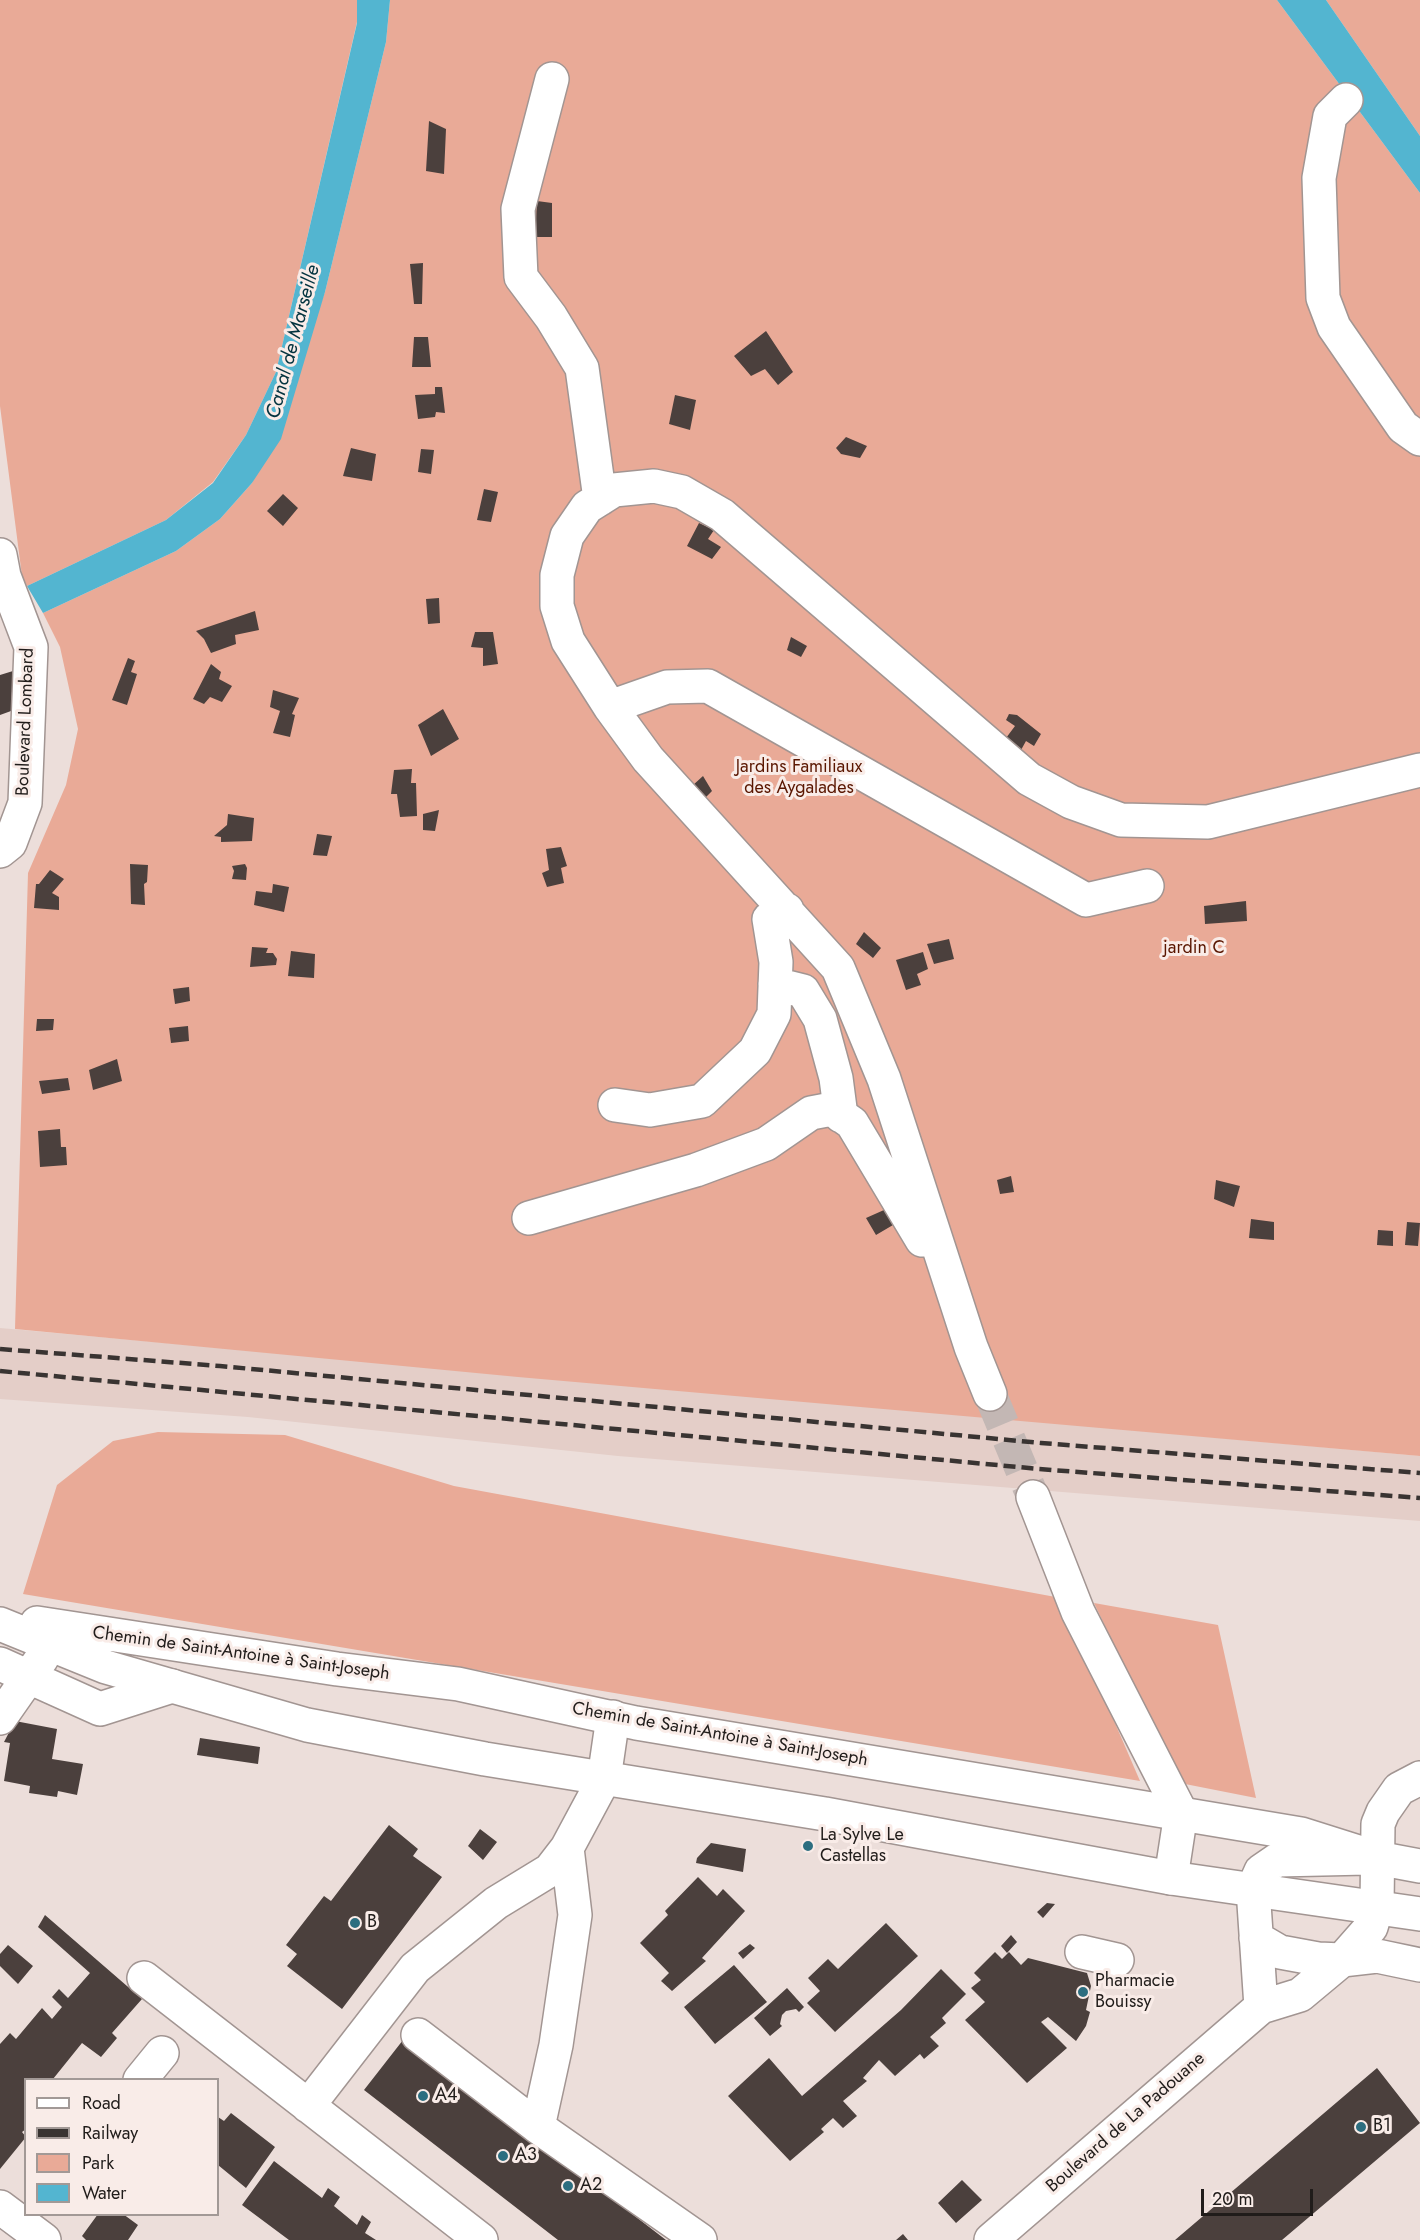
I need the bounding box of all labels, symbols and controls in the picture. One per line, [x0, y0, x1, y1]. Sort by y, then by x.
water label: Canal de Marseille [262, 262, 326, 422]
street label: Boulevard Lombard [13, 648, 39, 796]
park label: Jardins Familiaux des Aygalades [736, 757, 862, 800]
park label: jardin C [1163, 938, 1225, 960]
street label: Chemin de Saint-Antoine à Saint-Joseph [91, 1622, 391, 1686]
street label: Chemin de Saint-Antoine à Saint-Joseph [570, 1698, 870, 1772]
place label: La Sylve Le Castellas [820, 1825, 904, 1868]
marker: La Sylve Le Castellas [801, 1839, 815, 1853]
place label: B [367, 1912, 377, 1934]
marker: B [348, 1916, 362, 1930]
place label: Pharmacie Bouissy [1095, 1971, 1174, 2014]
marker: Pharmacie Bouissy [1076, 1985, 1090, 1999]
street label: Boulevard de La Padouane [1042, 2048, 1210, 2198]
legend [24, 2078, 219, 2216]
place label: A4 [435, 2085, 457, 2107]
marker: A4 [416, 2089, 430, 2103]
text: Road [82, 2090, 121, 2116]
place label: B1 [1373, 2116, 1391, 2138]
text: Railway [82, 2120, 138, 2146]
marker: B1 [1354, 2120, 1368, 2134]
place label: A3 [515, 2145, 537, 2167]
marker: A3 [496, 2149, 510, 2163]
text: Park [82, 2150, 114, 2176]
place label: A2 [580, 2175, 602, 2197]
scale bar [1204, 2177, 1316, 2215]
marker: A2 [561, 2179, 575, 2193]
text: Water [82, 2180, 126, 2206]
text: 20 m [1212, 2186, 1252, 2212]

